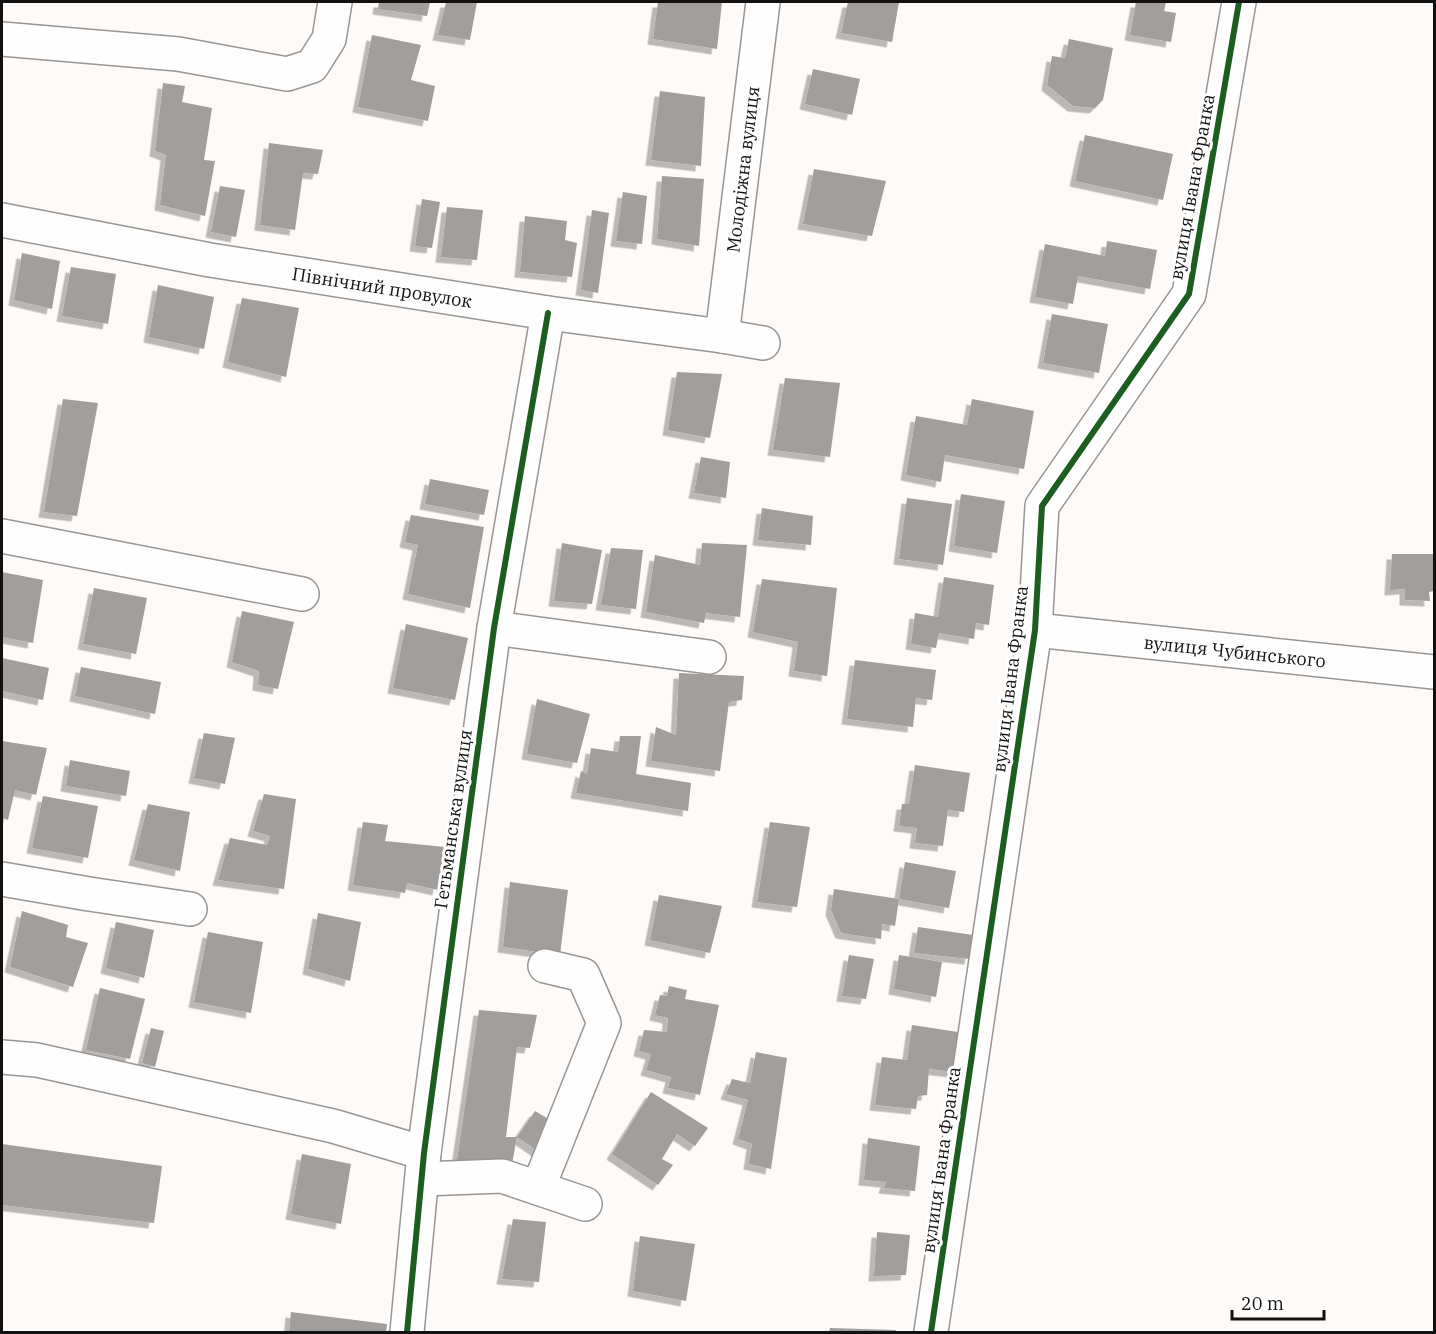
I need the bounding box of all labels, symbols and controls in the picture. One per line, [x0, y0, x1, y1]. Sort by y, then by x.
street label: Молодіжна вулиця [721, 85, 764, 254]
street label: вулиця Івана Франка [1164, 92, 1220, 282]
street label: Північний провулок [291, 262, 474, 313]
street label: вулиця Івана Франка [987, 584, 1033, 774]
street label: вулиця Чубинського [1143, 630, 1327, 672]
street label: Гетьманська вулиця [429, 728, 477, 910]
street label: вулиця Івана Франка [917, 1065, 966, 1255]
scale bar [1232, 1283, 1324, 1321]
text: 20 m [1241, 1292, 1284, 1315]

